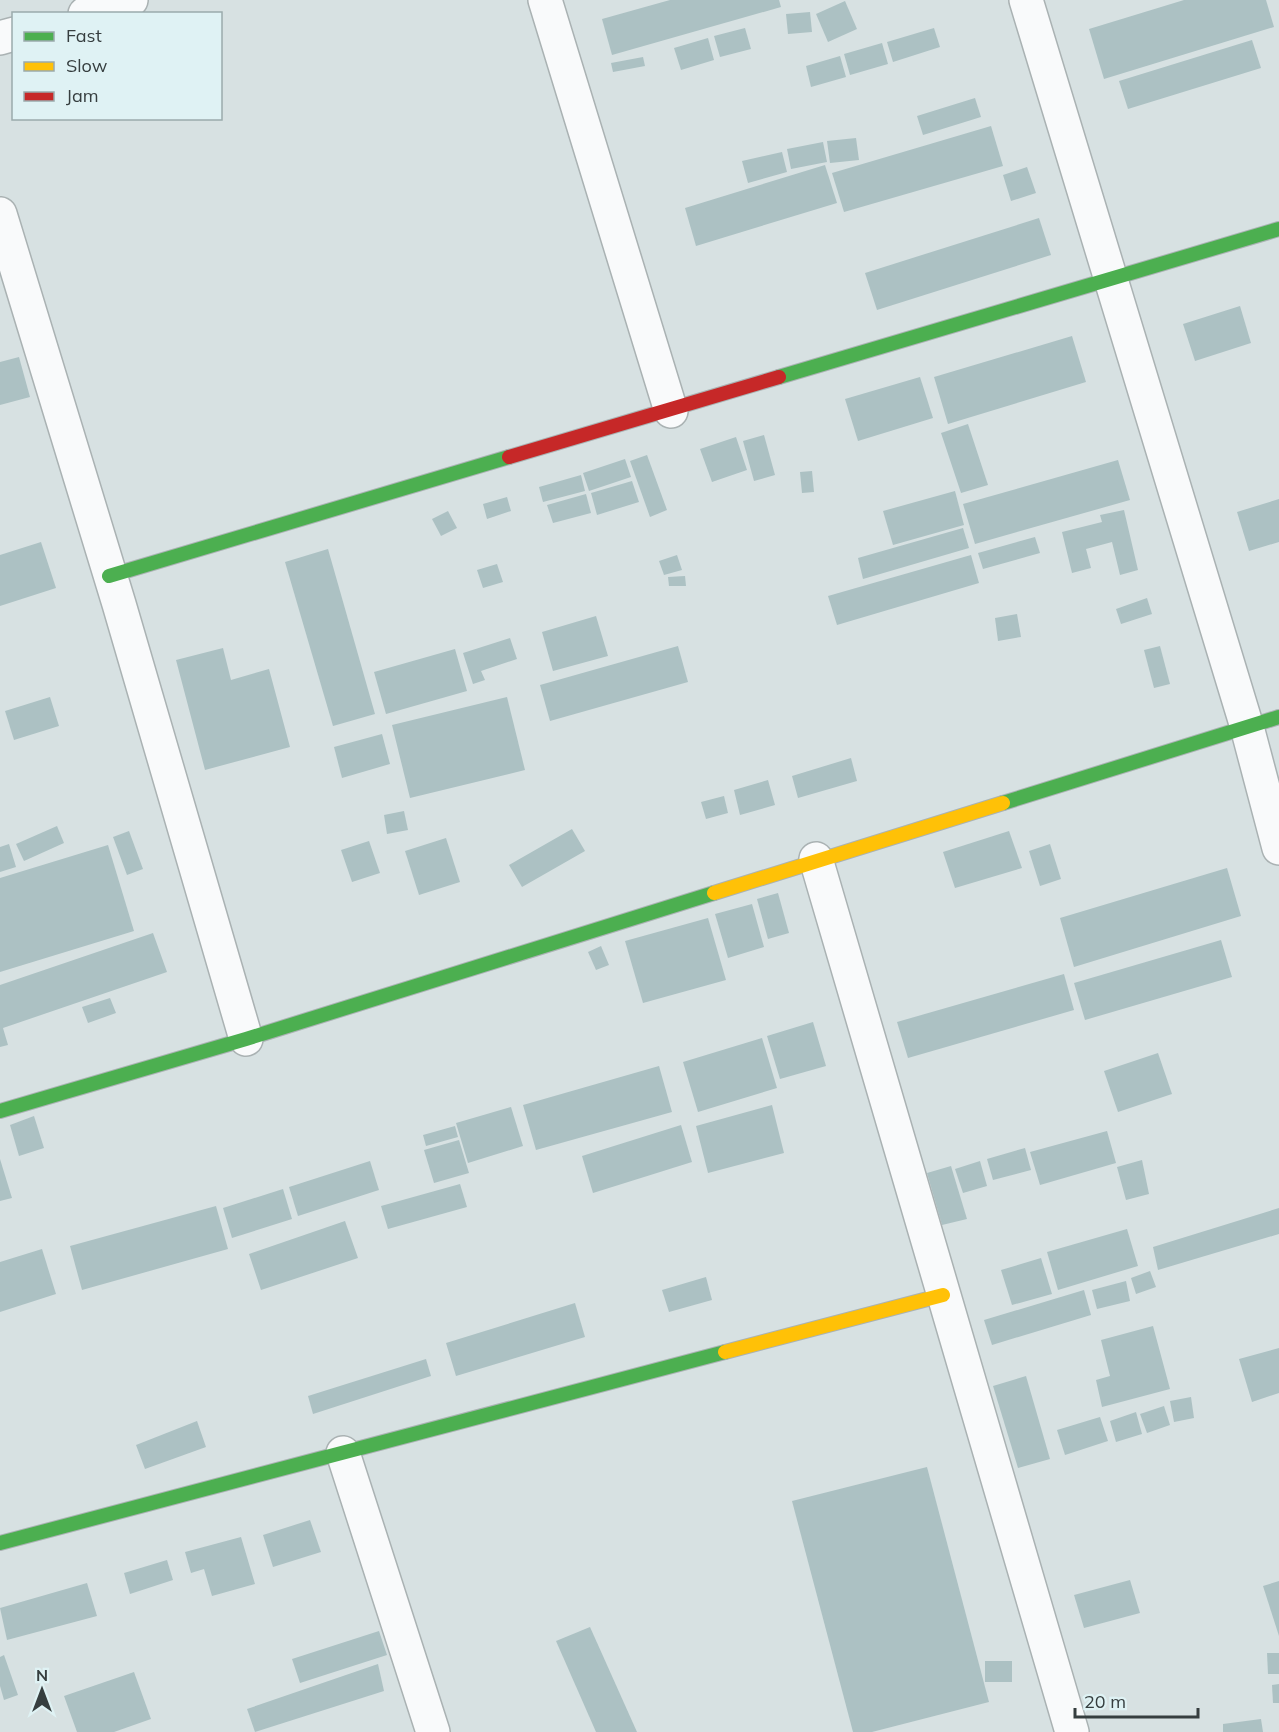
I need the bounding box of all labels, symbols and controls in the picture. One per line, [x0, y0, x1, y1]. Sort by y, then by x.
legend [12, 12, 222, 120]
text: Fast [66, 24, 102, 47]
text: Slow [66, 54, 108, 77]
text: Jam [66, 84, 99, 107]
north arrow [12, 1660, 72, 1720]
text: N [36, 1665, 48, 1685]
scale bar [1075, 1681, 1198, 1719]
text: 20 m [1084, 1690, 1126, 1713]

